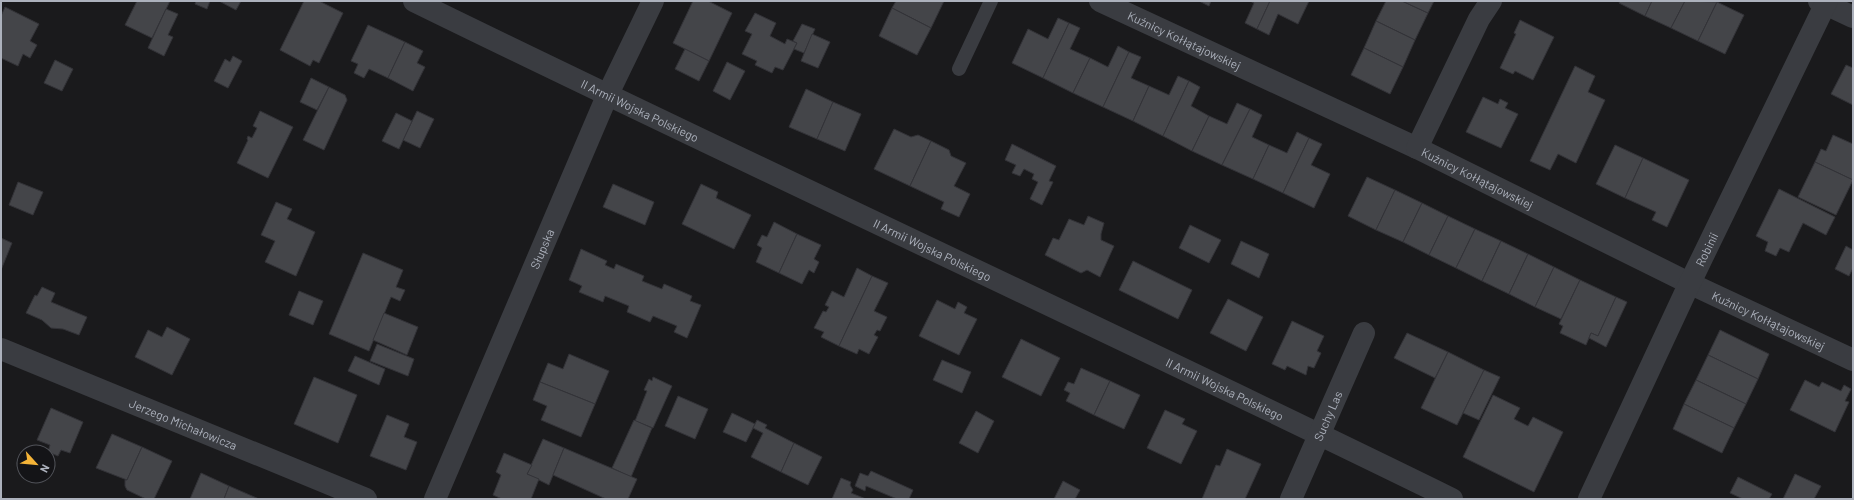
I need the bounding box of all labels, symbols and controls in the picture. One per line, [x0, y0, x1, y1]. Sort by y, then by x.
street label: Kuźnicy Kołłątajowskiej [1126, 8, 1243, 72]
street label: II Armii Wojska Polskiego [579, 76, 701, 144]
street label: Kuźnicy Kołłątajowskiej [1419, 144, 1536, 212]
street label: II Armii Wojska Polskiego [871, 216, 994, 284]
street label: Słupska [527, 227, 556, 271]
street label: Robinii [1692, 230, 1721, 268]
street label: Kuźnicy Kołłątajowskiej [1710, 288, 1827, 353]
street label: II Armii Wojska Polskiego [1164, 355, 1286, 423]
street label: Suchy Las [1311, 389, 1345, 443]
street label: Jerzego Michałowicza [127, 395, 239, 452]
north arrow [16, 444, 56, 484]
text: N [38, 463, 53, 475]

